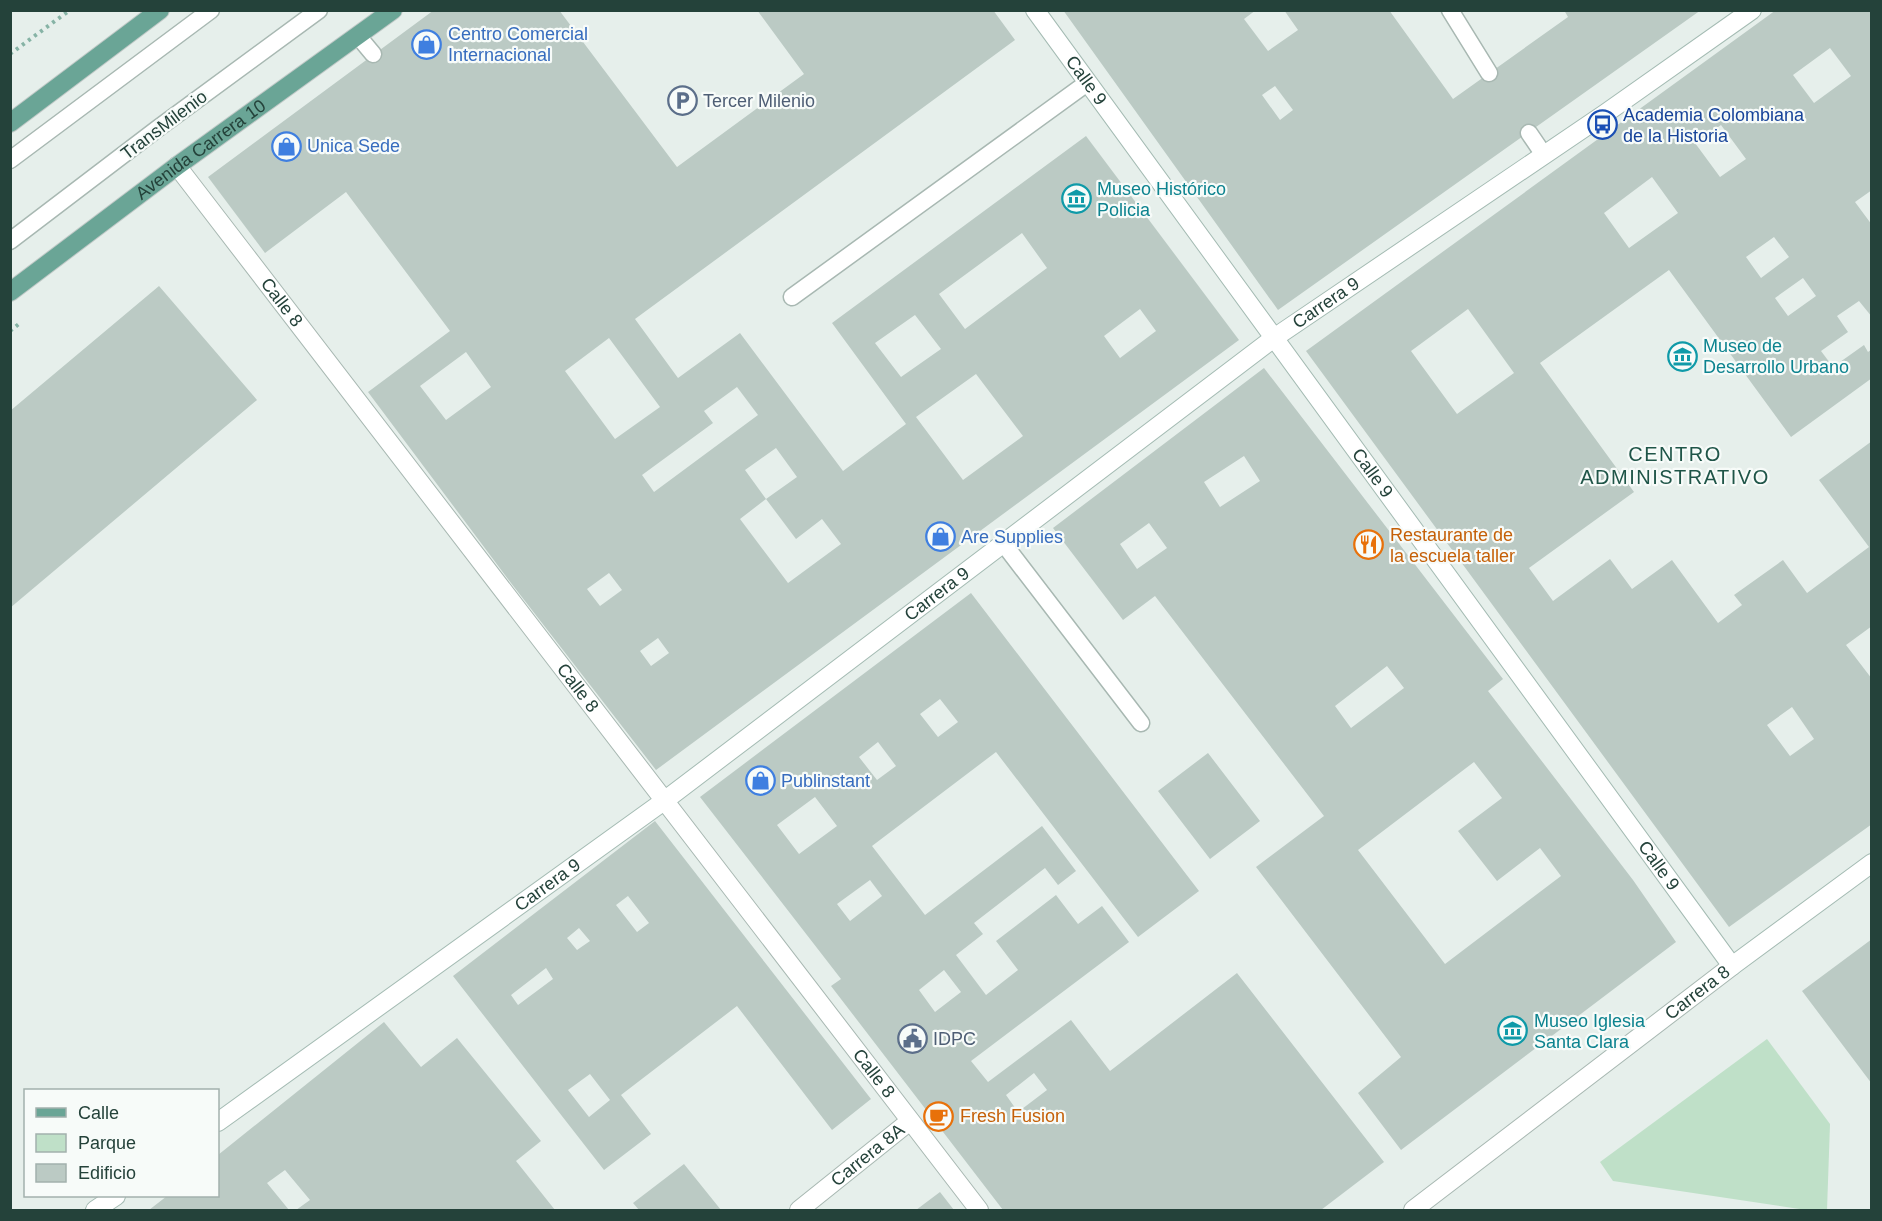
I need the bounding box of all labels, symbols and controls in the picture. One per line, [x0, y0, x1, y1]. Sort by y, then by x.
place label: Centro Comercial Internacional [448, 24, 588, 65]
shop icon: Centro Comercial Internacional [411, 28, 443, 60]
street label: Calle 9 [1062, 52, 1111, 109]
parking icon: Tercer Milenio [666, 85, 698, 117]
street label: TransMilenio [117, 86, 211, 164]
place label: Tercer Milenio [703, 91, 815, 111]
street label: Avenida Carrera 10 [132, 95, 269, 204]
place label: Academia Colombiana de la Historia [1623, 105, 1805, 146]
bus stop icon: Academia Colombiana de la Historia [1586, 109, 1618, 141]
shop icon: Unica Sede [270, 130, 302, 162]
place label: Unica Sede [307, 136, 400, 156]
place label: Museo Histórico Policia [1097, 179, 1226, 220]
museum icon: Museo Histórico Policia [1060, 183, 1092, 215]
street label: Carrera 9 [1289, 273, 1363, 332]
street label: Calle 8 [257, 274, 307, 331]
place label: Museo de Desarrollo Urbano [1703, 336, 1849, 377]
museum icon: Museo de Desarrollo Urbano [1666, 340, 1698, 372]
district label: CENTRO ADMINISTRATIVO [1580, 443, 1770, 488]
street label: Calle 9 [1348, 444, 1397, 502]
shop icon: Are Supplies [924, 521, 956, 553]
place label: Restaurante de la escuela taller [1390, 525, 1515, 566]
place label: Are Supplies [961, 527, 1063, 547]
restaurant icon: Restaurante de la escuela taller [1353, 529, 1385, 561]
street label: Carrera 9 [900, 563, 973, 625]
street label: Calle 8 [553, 659, 603, 716]
shop icon: Publinstant [744, 765, 776, 797]
place label: Publinstant [781, 771, 870, 791]
street label: Calle 9 [1634, 837, 1683, 894]
street label: Carrera 9 [511, 854, 584, 915]
street label: Carrera 8 [1661, 961, 1734, 1024]
place label: Museo Iglesia Santa Clara [1534, 1011, 1646, 1052]
museum icon: Museo Iglesia Santa Clara [1497, 1015, 1529, 1047]
public building icon: IDPC [896, 1023, 928, 1055]
place label: IDPC [933, 1029, 976, 1049]
street label: Calle 8 [849, 1045, 899, 1102]
legend [24, 1089, 219, 1197]
cafe icon: Fresh Fusion [923, 1100, 955, 1132]
text: Calle [78, 1103, 119, 1123]
place label: Fresh Fusion [960, 1106, 1065, 1126]
street label: Carrera 8A [827, 1120, 908, 1190]
text: Parque [78, 1133, 136, 1153]
text: Edificio [78, 1163, 136, 1183]

